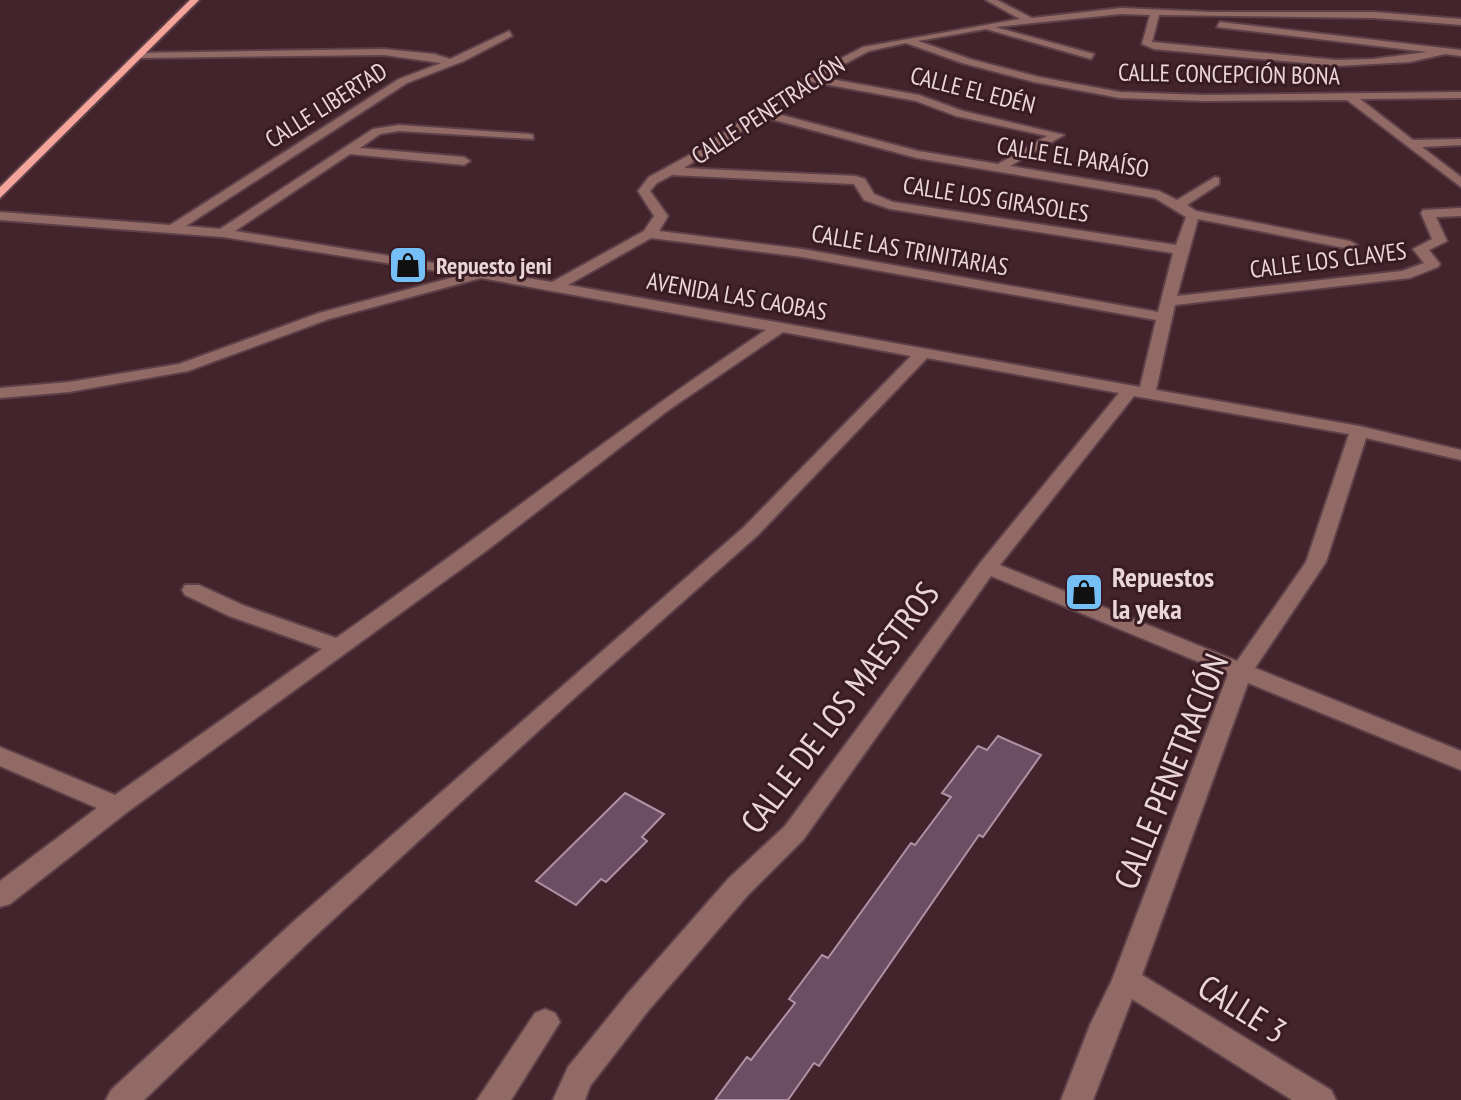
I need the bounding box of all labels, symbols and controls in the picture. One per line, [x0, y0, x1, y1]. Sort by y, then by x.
street label: CALLE PENETRACIÓN [686, 49, 850, 171]
street label: CALLE LIBERTAD [259, 55, 393, 155]
street label: CALLE CONCEPCIÓN BONA [1118, 57, 1341, 91]
street label: CALLE EL EDÉN [907, 60, 1039, 120]
street label: CALLE EL PARAÍSO [995, 130, 1151, 184]
street label: CALLE LOS GIRASOLES [901, 169, 1091, 229]
street label: CALLE LAS TRINITARIAS [809, 217, 1011, 283]
street label: CALLE LOS CLAVES [1248, 235, 1408, 285]
shop icon: Repuesto jeni [387, 244, 429, 286]
place label: Repuesto jeni [436, 250, 552, 281]
street label: AVENIDA LAS CAOBAS [645, 265, 829, 327]
place label: Repuestos la yeka [1112, 558, 1214, 627]
shop icon: Repuestos la yeka [1063, 571, 1105, 613]
street label: CALLE DE LOS MAESTROS [730, 572, 948, 842]
street label: CALLE PENETRACIÓN [1103, 647, 1237, 895]
street label: CALLE 3 [1191, 964, 1295, 1052]

